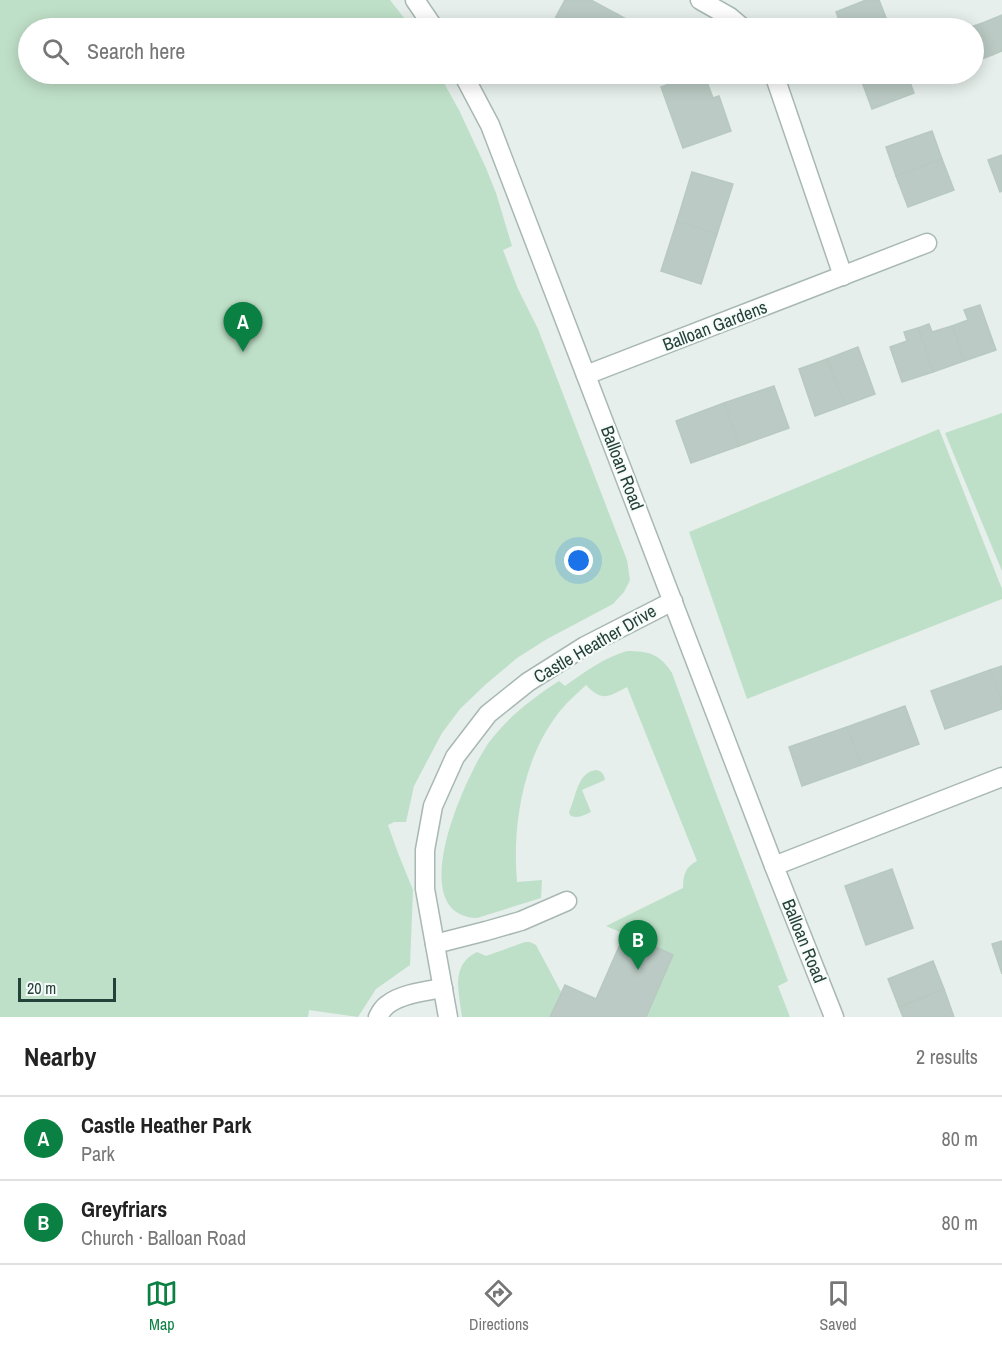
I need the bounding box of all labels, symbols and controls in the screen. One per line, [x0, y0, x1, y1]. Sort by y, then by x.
search box [18, 18, 984, 84]
icon: search [39, 35, 72, 68]
text: Search here [87, 36, 185, 66]
street label: Balloan Gardens [659, 294, 771, 357]
pin: A [224, 302, 262, 352]
street label: Balloan Road [595, 422, 650, 514]
your location [564, 546, 593, 575]
street label: Castle Heather Drive [529, 598, 661, 689]
street label: Balloan Road [776, 895, 833, 987]
pin: B [618, 920, 658, 970]
scale bar [18, 975, 116, 1002]
text: 20 m [27, 977, 56, 999]
text: Nearby [24, 1039, 96, 1074]
text: 2 results [916, 1043, 978, 1070]
text: Castle Heather Park [81, 1110, 251, 1140]
text: A [38, 1125, 49, 1152]
text: 80 m [942, 1125, 978, 1152]
text: Park [81, 1140, 115, 1167]
text: Greyfriars [81, 1194, 167, 1224]
text: B [38, 1209, 49, 1236]
text: 80 m [942, 1209, 978, 1236]
text: Church · Balloan Road [81, 1224, 246, 1251]
tab: Map [145, 1277, 178, 1335]
tab: Directions [469, 1277, 529, 1335]
tab: Saved [819, 1277, 857, 1335]

